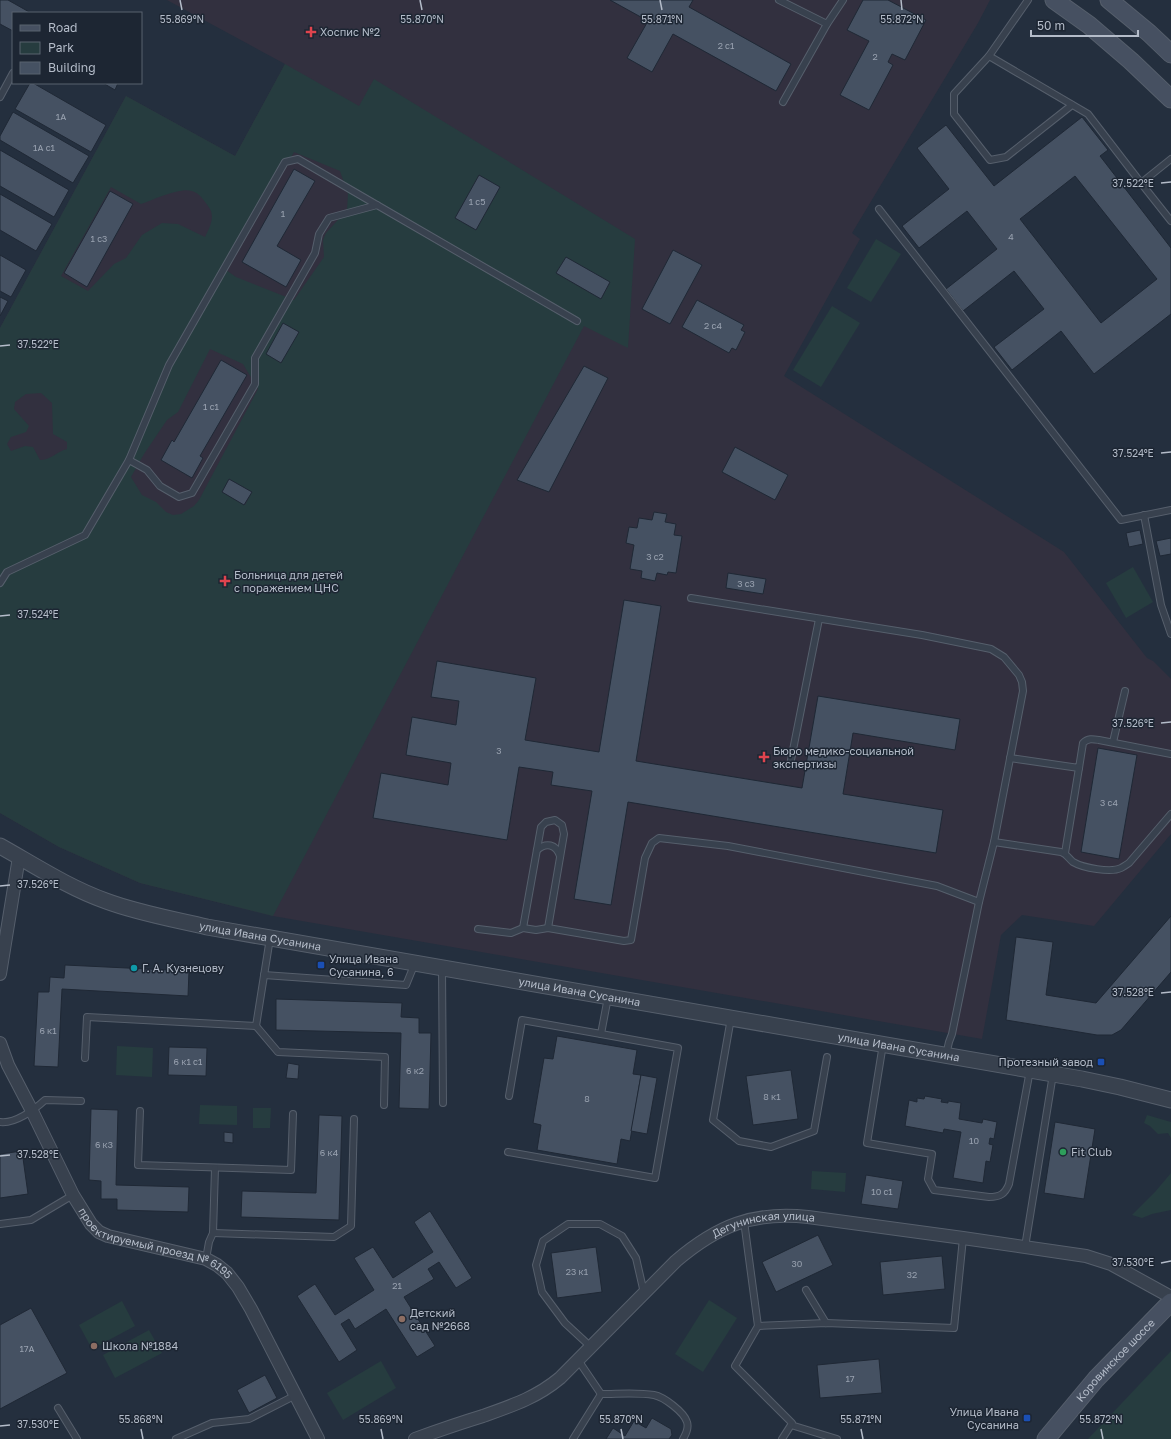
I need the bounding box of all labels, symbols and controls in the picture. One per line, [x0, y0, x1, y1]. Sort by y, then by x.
legend [12, 12, 142, 84]
scale bar [1031, 12, 1138, 38]
text: 55.869°N [160, 13, 204, 25]
text: 55.870°N [400, 13, 444, 25]
text: 55.871°N [641, 13, 683, 25]
text: 55.872°N [880, 13, 924, 25]
text: 50 m [1037, 18, 1065, 33]
text: Road [48, 20, 77, 35]
place label: Хоспис №2 [320, 25, 380, 38]
marker: Хоспис №2 [305, 26, 317, 38]
text: Park [48, 40, 74, 55]
house number: 2 с1 [718, 40, 735, 51]
house number: 2 [872, 51, 878, 62]
text: Building [48, 60, 96, 75]
house number: 1A [56, 111, 66, 122]
house number: 1А с1 [33, 142, 56, 153]
text: 37.522°E [1112, 177, 1154, 189]
house number: 1 с5 [469, 196, 485, 207]
house number: 1 [281, 208, 286, 219]
house number: 4 [1008, 231, 1014, 242]
house number: 1 с3 [91, 233, 107, 244]
house number: 2 с4 [704, 320, 722, 331]
text: 37.522°E [17, 338, 59, 350]
house number: 1 с1 [203, 401, 220, 412]
text: 37.524°E [1112, 447, 1154, 459]
house number: 3 с2 [646, 551, 664, 562]
place label: Больница для детей с поражением ЦНС [234, 568, 343, 594]
marker: Больница для детей с поражением ЦНС [219, 575, 231, 587]
house number: 3 с3 [737, 578, 755, 589]
text: 37.524°E [17, 608, 59, 620]
text: 37.526°E [1112, 717, 1154, 729]
place label: Бюро медико-социальной экспертизы [773, 744, 914, 770]
house number: 3 [496, 745, 502, 756]
marker: Бюро медико-социальной экспертизы [758, 751, 770, 763]
house number: 3 с4 [1100, 797, 1118, 808]
text: 37.526°E [17, 878, 59, 890]
street label: улица Ивана Сусанина [198, 918, 322, 953]
place label: Улица Ивана Сусанина, 6 [329, 952, 398, 978]
marker: Улица Ивана Сусанина, 6 [316, 960, 326, 970]
place label: Г. А. Кузнецову [142, 961, 224, 974]
marker: Г. А. Кузнецову [129, 963, 139, 973]
street label: улица Ивана Сусанина [518, 974, 642, 1008]
text: 37.528°E [1112, 986, 1154, 998]
house number: 6 к1 [39, 1025, 57, 1036]
street label: улица Ивана Сусанина [837, 1030, 961, 1064]
place label: Протезный завод [999, 1055, 1093, 1068]
house number: 6 к1 с1 [174, 1056, 203, 1067]
marker: Протезный завод [1096, 1057, 1106, 1067]
house number: 6 к2 [406, 1065, 424, 1076]
house number: 8 к1 [763, 1091, 781, 1102]
house number: 8 [584, 1093, 590, 1104]
house number: 10 [969, 1135, 979, 1146]
house number: 6 к3 [95, 1139, 113, 1150]
place label: Fit Club [1071, 1145, 1112, 1158]
house number: 6 к4 [320, 1147, 339, 1158]
marker: Fit Club [1058, 1147, 1068, 1157]
text: 37.528°E [17, 1148, 59, 1160]
house number: 10 с1 [871, 1186, 893, 1197]
street label: проектируемый проезд № 6195 [76, 1205, 236, 1281]
street label: Дегунинская улица [709, 1209, 816, 1240]
text: 37.530°E [1112, 1256, 1154, 1268]
house number: 30 [792, 1258, 803, 1269]
house number: 23 к1 [566, 1266, 589, 1277]
house number: 32 [907, 1269, 917, 1280]
house number: 21 [392, 1280, 402, 1291]
place label: Детский сад №2668 [410, 1306, 470, 1332]
marker: Детский сад №2668 [397, 1314, 407, 1324]
street label: Коровинское шоссе [1073, 1316, 1157, 1404]
place label: Школа №1884 [102, 1339, 178, 1352]
marker: Школа №1884 [89, 1341, 99, 1351]
house number: 17А [19, 1343, 35, 1354]
house number: 17 [845, 1373, 855, 1384]
place label: Улица Ивана Сусанина [950, 1405, 1019, 1431]
text: 55.868°N [119, 1413, 163, 1425]
text: 55.869°N [359, 1413, 403, 1425]
text: 55.870°N [599, 1413, 643, 1425]
text: 55.871°N [840, 1413, 882, 1425]
marker: Улица Ивана Сусанина [1022, 1413, 1032, 1423]
text: 55.872°N [1079, 1413, 1123, 1425]
text: 37.530°E [17, 1418, 59, 1430]

